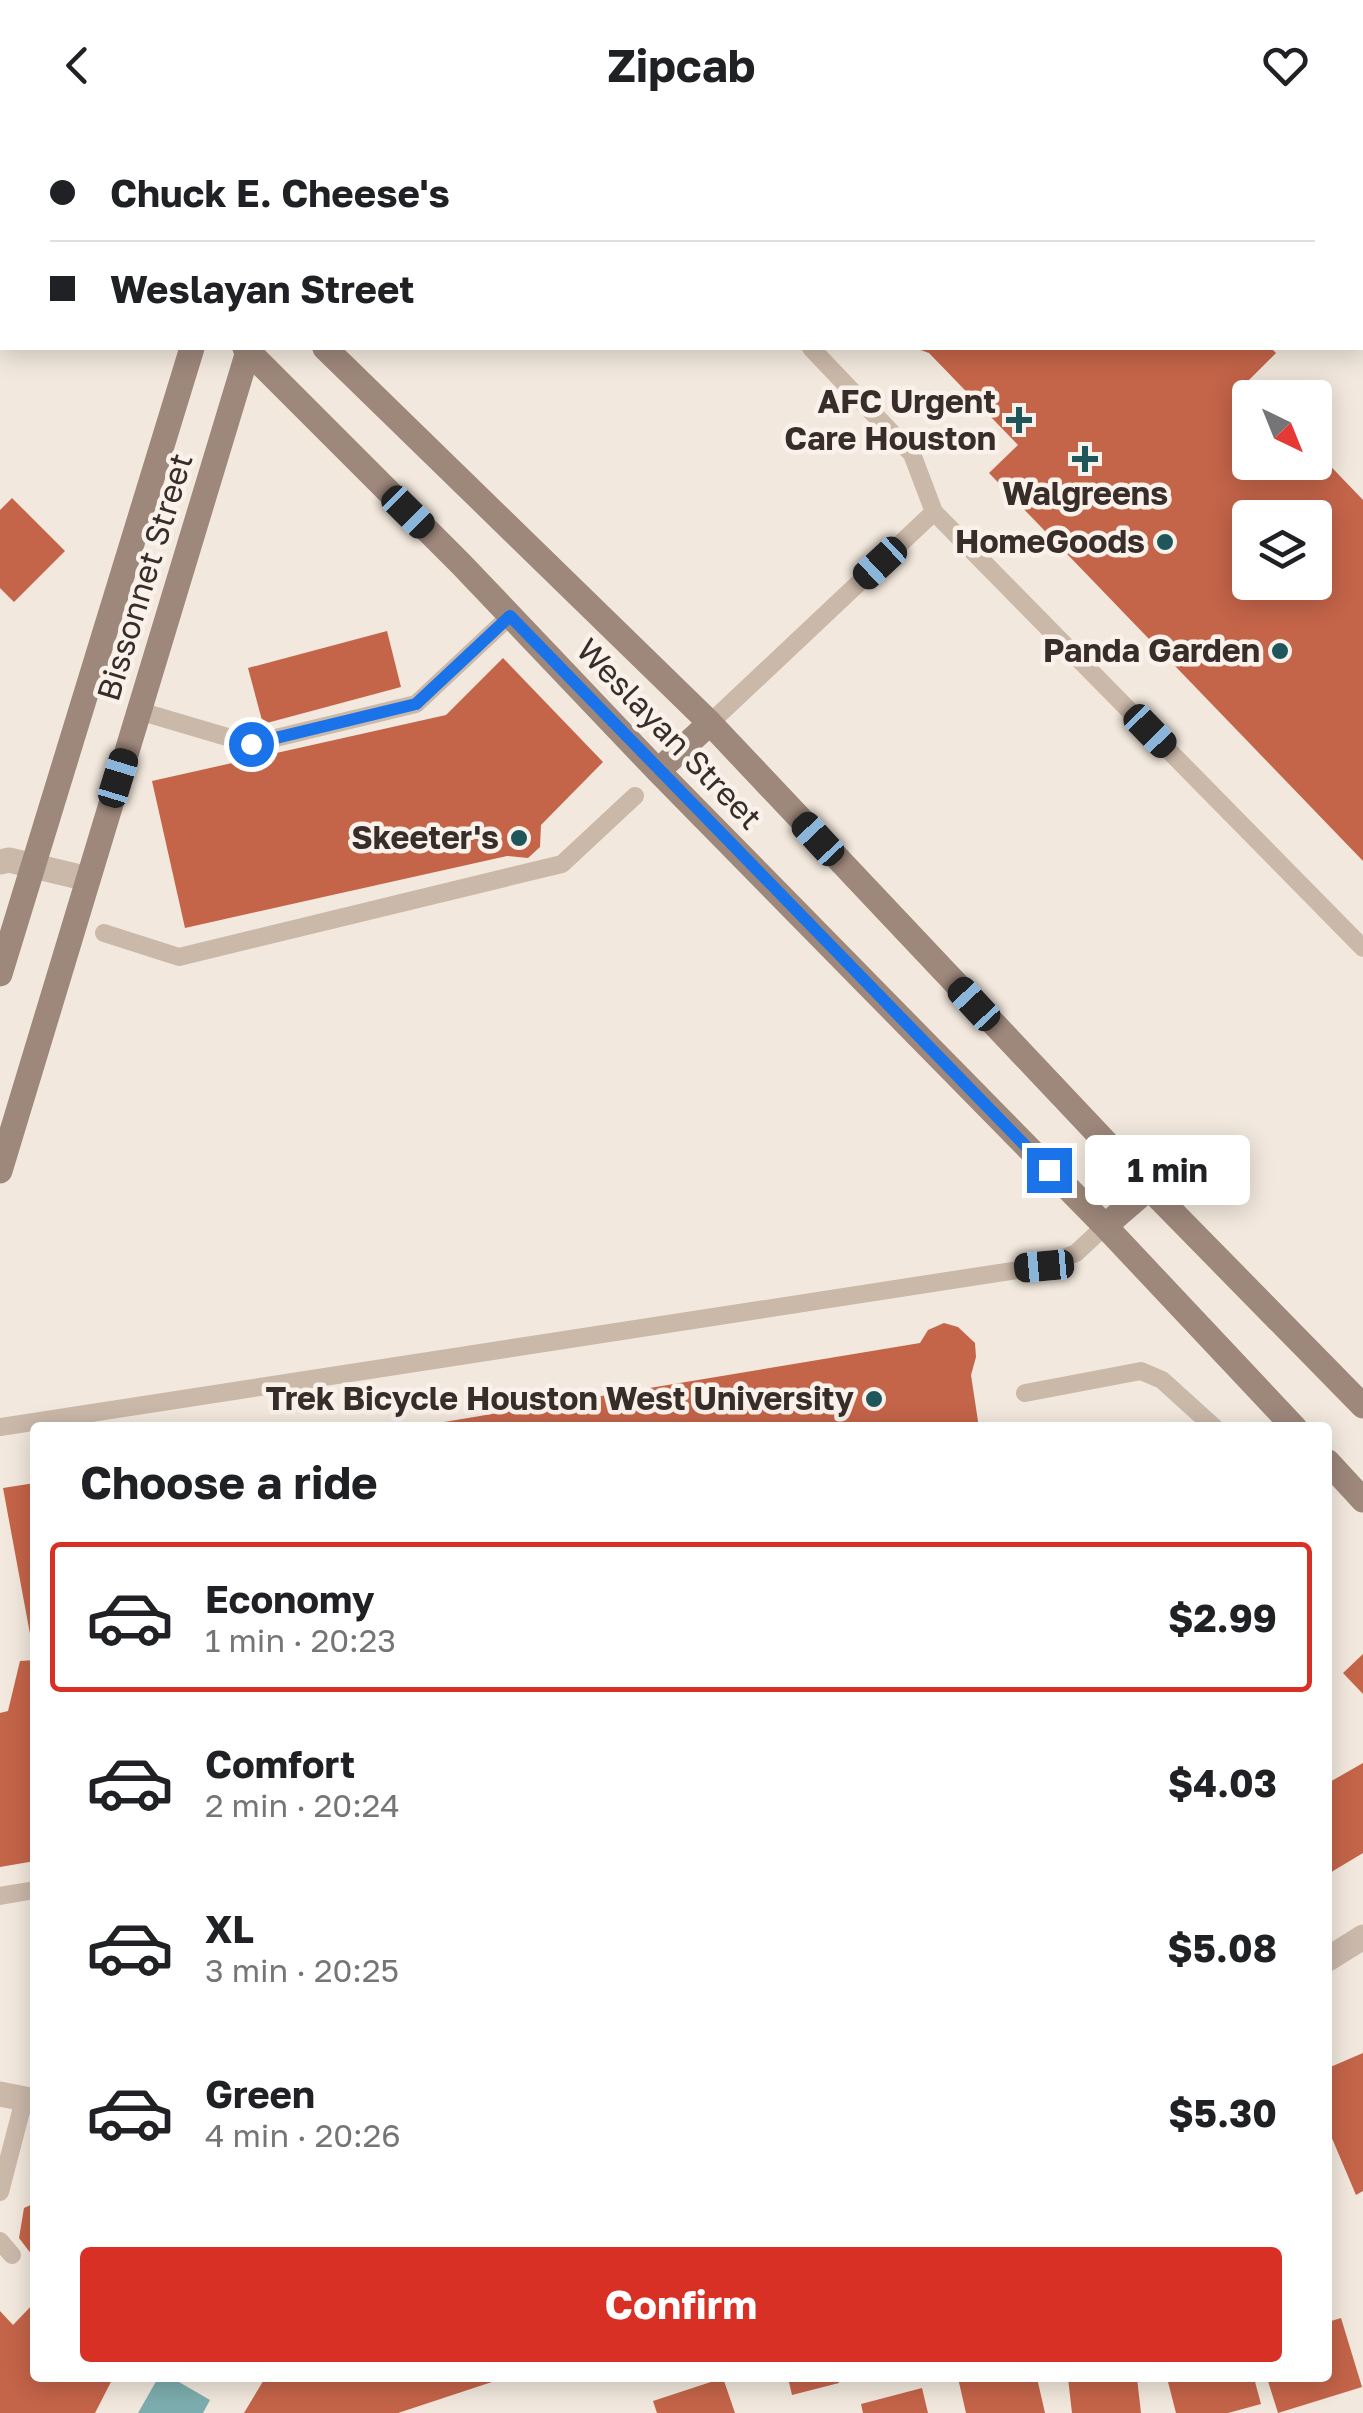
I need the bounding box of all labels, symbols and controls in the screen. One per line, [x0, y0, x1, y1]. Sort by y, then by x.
icon: back [50, 38, 105, 93]
text: Zipcab [607, 38, 756, 92]
icon: heart [1258, 38, 1313, 93]
text: Chuck E. Cheese's [110, 170, 450, 215]
text: Weslayan Street [110, 266, 414, 311]
north arrow [1232, 380, 1332, 480]
map controls [1232, 380, 1332, 600]
place label: AFC Urgent Care Houston [784, 382, 996, 457]
marker: AFC Urgent Care Houston [1006, 407, 1032, 433]
street label: Bissonnet Street [88, 448, 200, 705]
marker: Walgreens [1074, 448, 1096, 470]
place label: Walgreens [1002, 474, 1168, 512]
car [376, 480, 440, 544]
button: layers [1232, 500, 1332, 600]
place label: HomeGoods [955, 522, 1145, 560]
marker: HomeGoods [1154, 531, 1176, 553]
car [848, 532, 912, 594]
street label: Weslayan Street [569, 630, 770, 836]
place label: Panda Garden [1043, 631, 1260, 669]
marker: Panda Garden [1269, 640, 1291, 662]
car [1118, 699, 1182, 763]
route start [229, 722, 274, 767]
car [95, 745, 141, 811]
car [787, 807, 849, 871]
place label: Skeeter's [351, 818, 499, 856]
marker: Skeeter's [508, 827, 530, 849]
car [943, 972, 1005, 1036]
callout: 1 min [1084, 1135, 1249, 1205]
route end [1027, 1148, 1072, 1193]
text: 1 min [1127, 1151, 1208, 1189]
car [1013, 1248, 1075, 1284]
place label: Trek Bicycle Houston West University [266, 1379, 854, 1417]
marker: Trek Bicycle Houston West University [863, 1388, 885, 1410]
text: Choose a ride [80, 1455, 378, 1509]
icon: car [85, 1572, 175, 1662]
text: Economy [205, 1576, 374, 1621]
text: $2.99 [1168, 1595, 1277, 1640]
text: 1 min · 20:23 [205, 1621, 396, 1659]
icon: car [85, 1737, 175, 1827]
text: Comfort [205, 1741, 355, 1786]
text: $4.03 [1168, 1760, 1277, 1805]
text: 2 min · 20:24 [205, 1786, 400, 1824]
icon: car [85, 1902, 175, 1992]
text: XL [205, 1906, 254, 1951]
text: $5.08 [1167, 1925, 1277, 1970]
text: 3 min · 20:25 [205, 1951, 399, 1989]
icon: car [85, 2067, 175, 2157]
text: Green [205, 2071, 315, 2116]
text: $5.30 [1168, 2090, 1277, 2135]
text: 4 min · 20:26 [205, 2116, 401, 2154]
button: Confirm [80, 2247, 1282, 2362]

